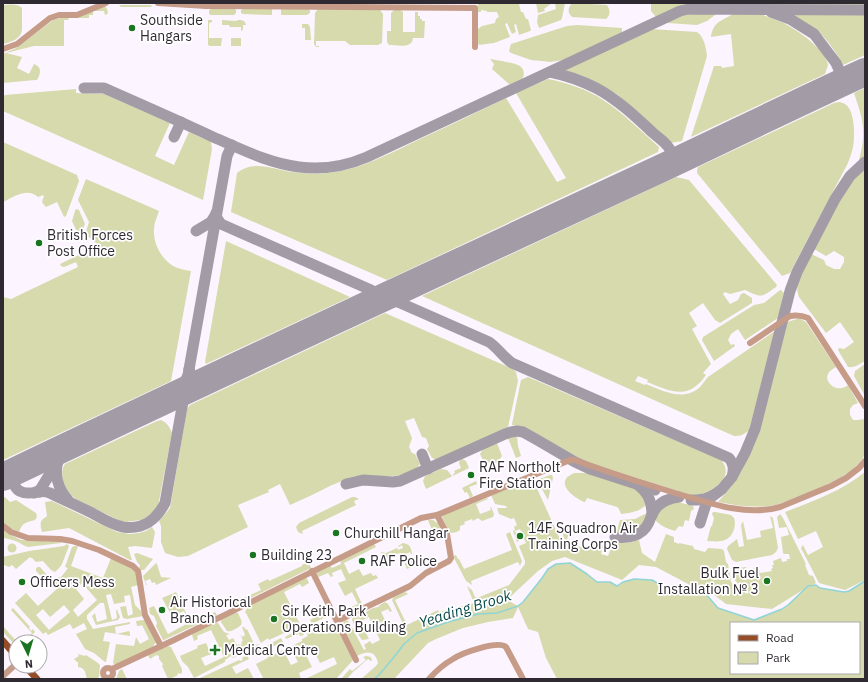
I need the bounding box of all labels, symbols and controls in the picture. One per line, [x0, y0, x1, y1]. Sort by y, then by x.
place label: Southside Hangars [140, 11, 203, 45]
marker: Southside Hangars [127, 23, 137, 33]
place label: British Forces Post Office [47, 226, 133, 260]
marker: British Forces Post Office [34, 238, 44, 248]
place label: RAF Northolt Fire Station [479, 458, 560, 492]
marker: RAF Northolt Fire Station [466, 470, 476, 480]
place label: 14F Squadron Air Training Corps [528, 519, 638, 553]
place label: Churchill Hangar [344, 524, 448, 542]
marker: Churchill Hangar [331, 528, 341, 538]
marker: 14F Squadron Air Training Corps [515, 531, 525, 541]
place label: Building 23 [261, 546, 332, 564]
marker: Building 23 [248, 550, 258, 560]
place label: RAF Police [370, 552, 437, 570]
marker: RAF Police [357, 556, 367, 566]
place label: Bulk Fuel Installation № 3 [658, 564, 759, 598]
place label: Officers Mess [30, 573, 115, 591]
marker: Bulk Fuel Installation № 3 [762, 576, 772, 586]
marker: Officers Mess [17, 577, 27, 587]
water label: Yeading Brook [416, 585, 514, 632]
place label: Air Historical Branch [170, 593, 251, 627]
place label: Sir Keith Park Operations Building [282, 602, 407, 636]
marker: Air Historical Branch [157, 605, 167, 615]
marker: Sir Keith Park Operations Building [269, 614, 279, 624]
legend [730, 622, 860, 674]
text: Road [766, 630, 794, 645]
north arrow [8, 634, 48, 674]
place label: Medical Centre [224, 641, 319, 659]
marker: Medical Centre [209, 644, 221, 656]
text: Park [766, 650, 791, 665]
text: N [24, 657, 33, 671]

